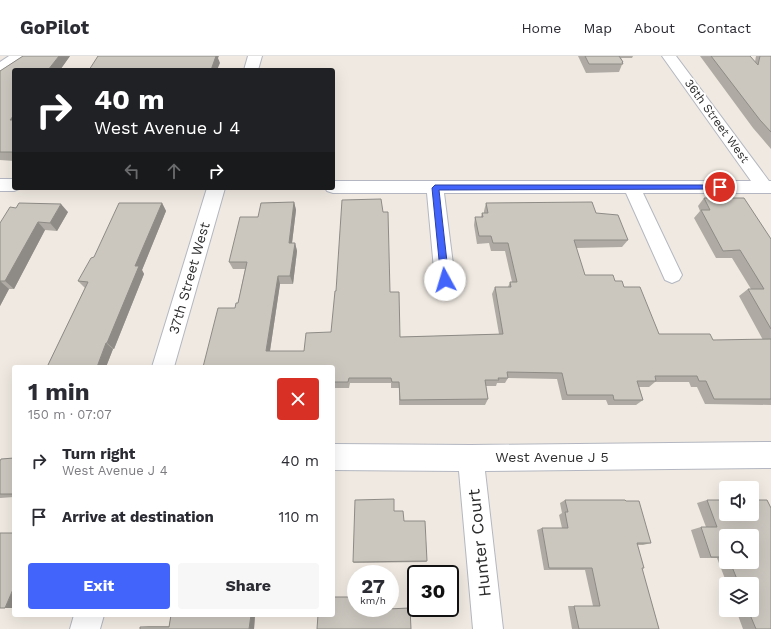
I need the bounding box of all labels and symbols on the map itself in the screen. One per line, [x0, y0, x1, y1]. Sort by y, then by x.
street label: 36th Street West [682, 76, 752, 166]
pin [703, 170, 737, 204]
street label: 37th Street West [165, 220, 213, 336]
position arrow [424, 259, 466, 301]
street label: West Avenue J 5 [495, 449, 609, 465]
street label: Hunter Court [463, 488, 495, 598]
speed limit sign: 30 [407, 565, 459, 617]

